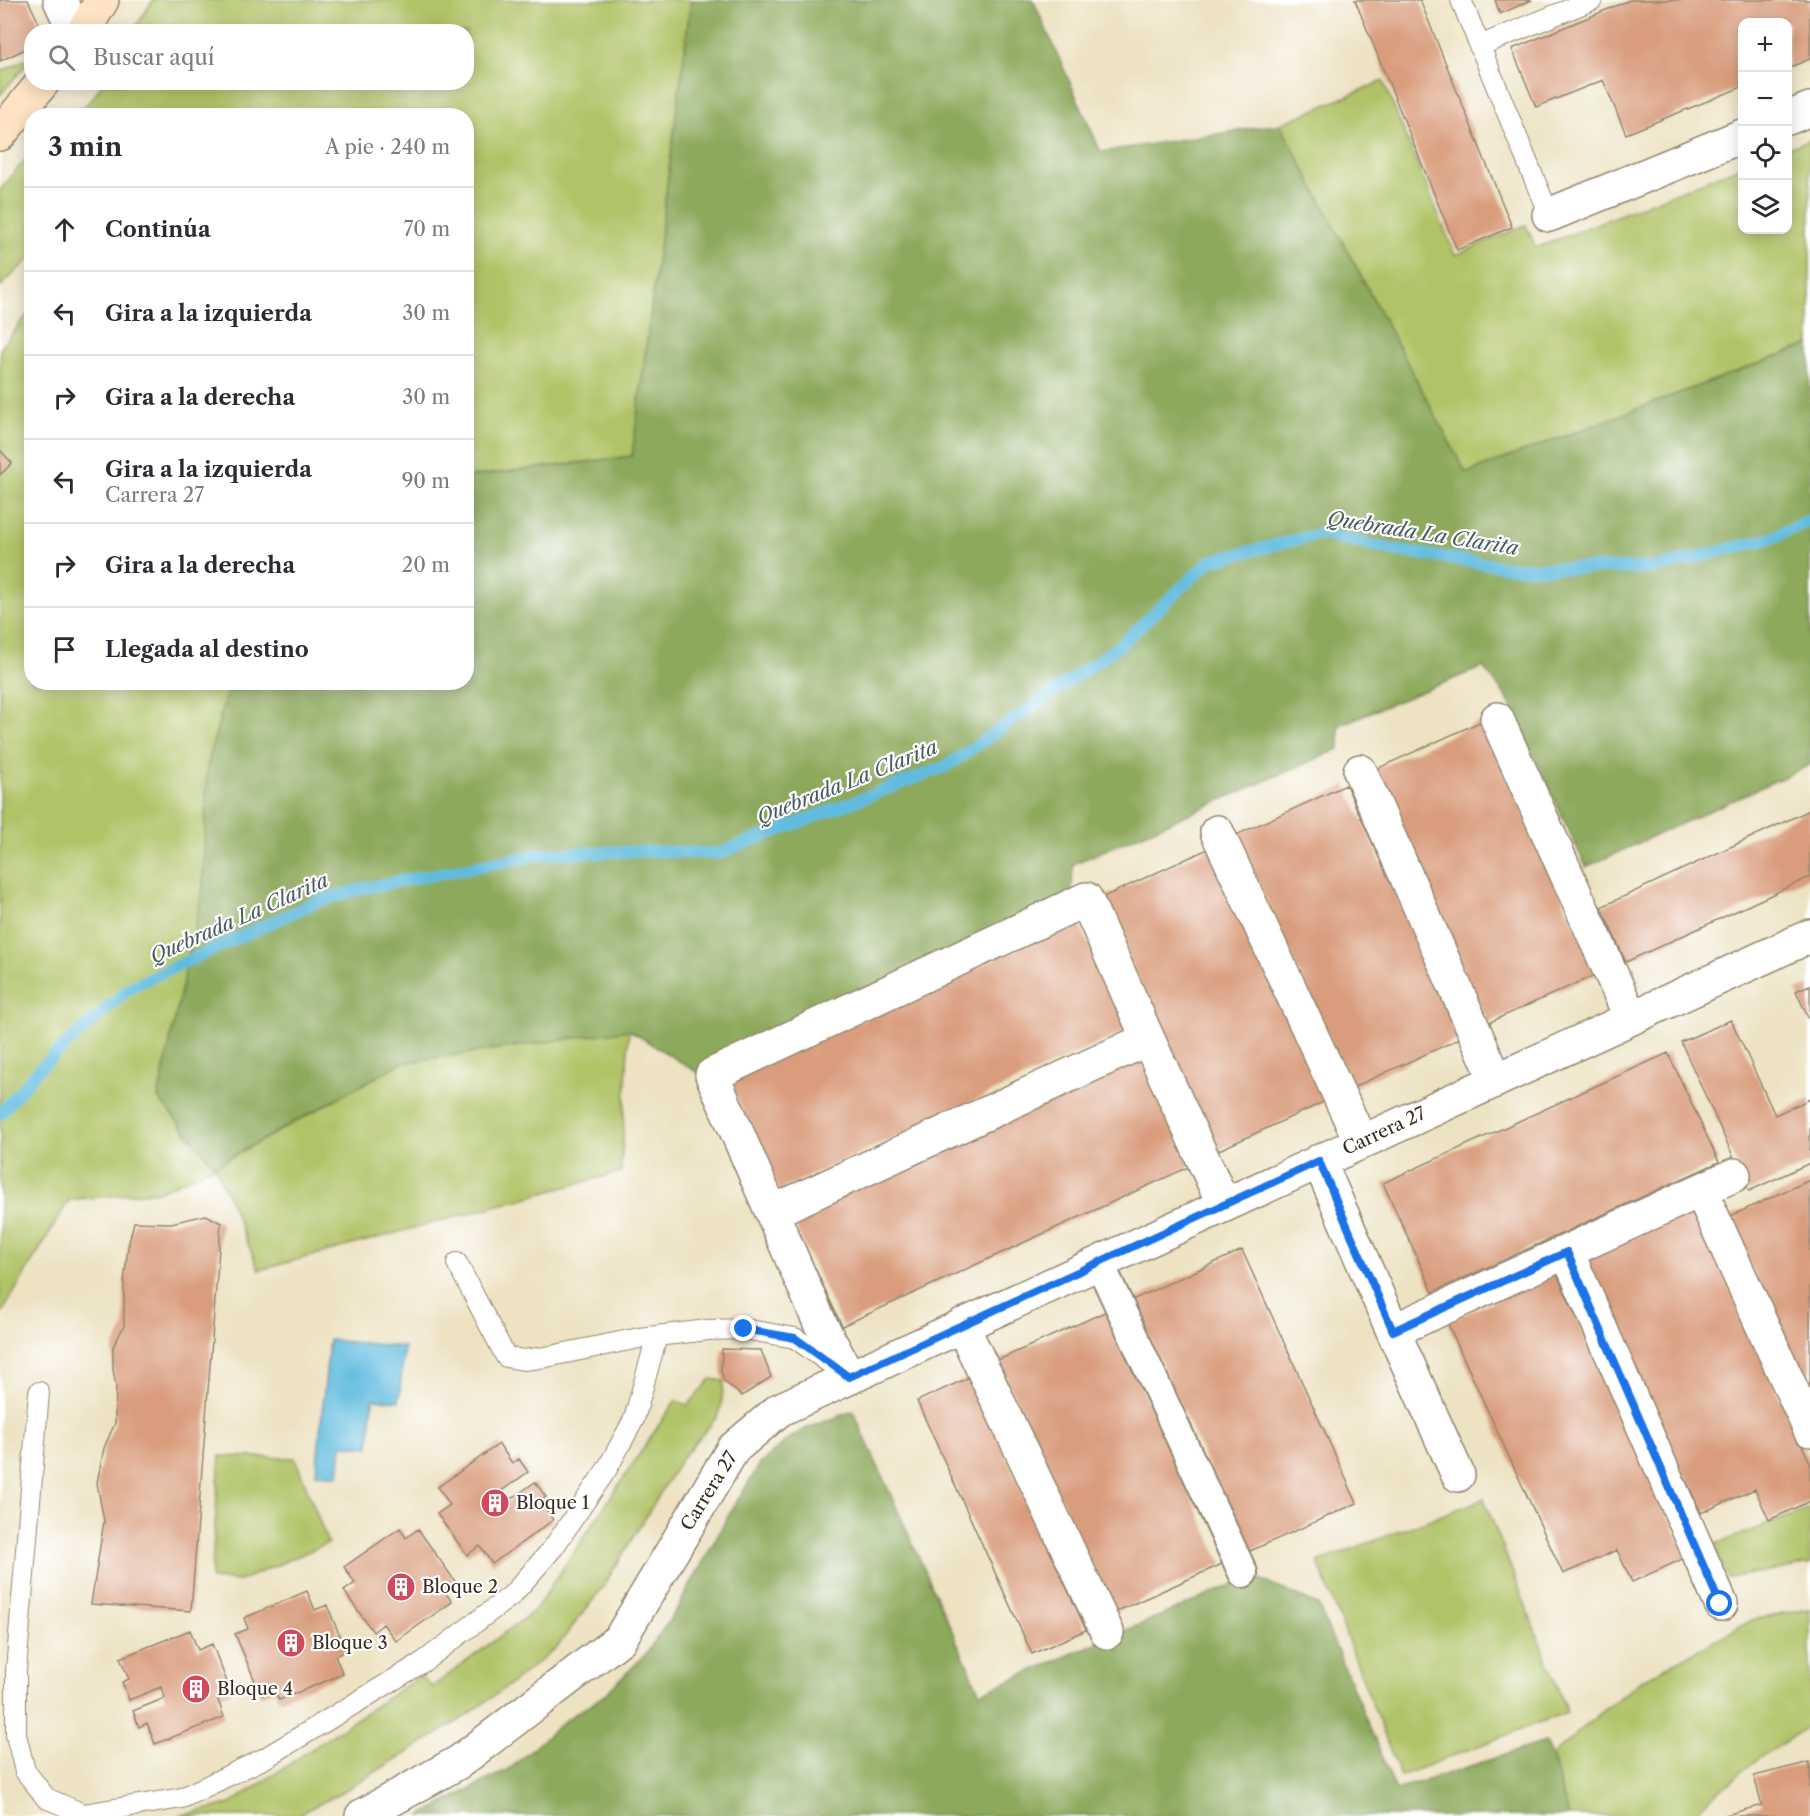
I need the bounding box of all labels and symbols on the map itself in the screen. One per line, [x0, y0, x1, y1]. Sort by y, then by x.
water label: Quebrada La Clarita [1326, 506, 1520, 560]
water label: Quebrada La Clarita [753, 735, 941, 829]
water label: Quebrada La Clarita [146, 868, 332, 968]
street label: Carrera 27 [1339, 1102, 1429, 1160]
route end [730, 1315, 756, 1341]
street label: Carrera 27 [676, 1447, 742, 1535]
building icon: Bloque 1 [479, 1487, 511, 1519]
place label: Bloque 1 [516, 1492, 590, 1514]
building icon: Bloque 2 [385, 1571, 417, 1603]
place label: Bloque 2 [422, 1576, 498, 1598]
route start [1706, 1590, 1732, 1616]
building icon: Bloque 3 [275, 1627, 307, 1659]
place label: Bloque 3 [312, 1632, 388, 1654]
building icon: Bloque 4 [180, 1673, 212, 1705]
place label: Bloque 4 [217, 1678, 293, 1700]

